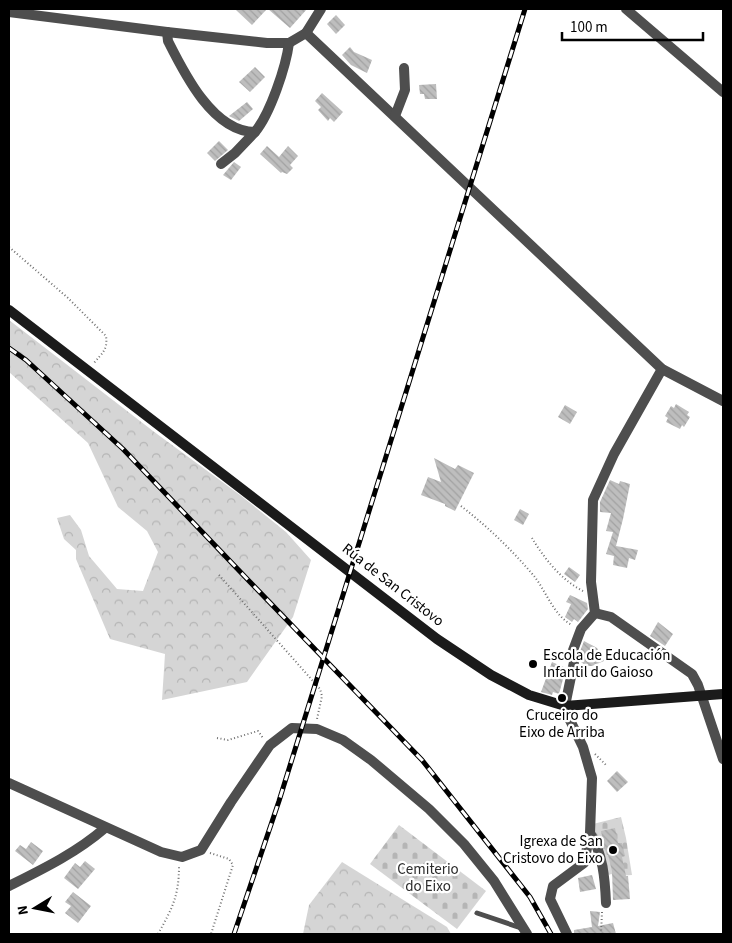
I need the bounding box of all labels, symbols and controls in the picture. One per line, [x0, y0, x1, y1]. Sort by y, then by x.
scale bar [562, 10, 703, 42]
text: 100 m [570, 17, 608, 38]
street label: Rúa de San Cristovo [338, 538, 448, 632]
place label: Escola de Educación Infantil do Gaioso [543, 645, 670, 683]
marker: Escola de Educación Infantil do Gaioso [527, 658, 539, 670]
marker: Cruceiro do Eixo de Arriba [556, 692, 568, 704]
place label: Cruceiro do Eixo de Arriba [519, 705, 605, 743]
place label: Igrexa de San Cristovo do Eixo [503, 831, 603, 869]
marker: Igrexa de San Cristovo do Eixo [607, 844, 619, 856]
park label: Cemiterio do Eixo [397, 859, 459, 897]
north arrow [10, 883, 60, 933]
text: N [13, 904, 34, 916]

